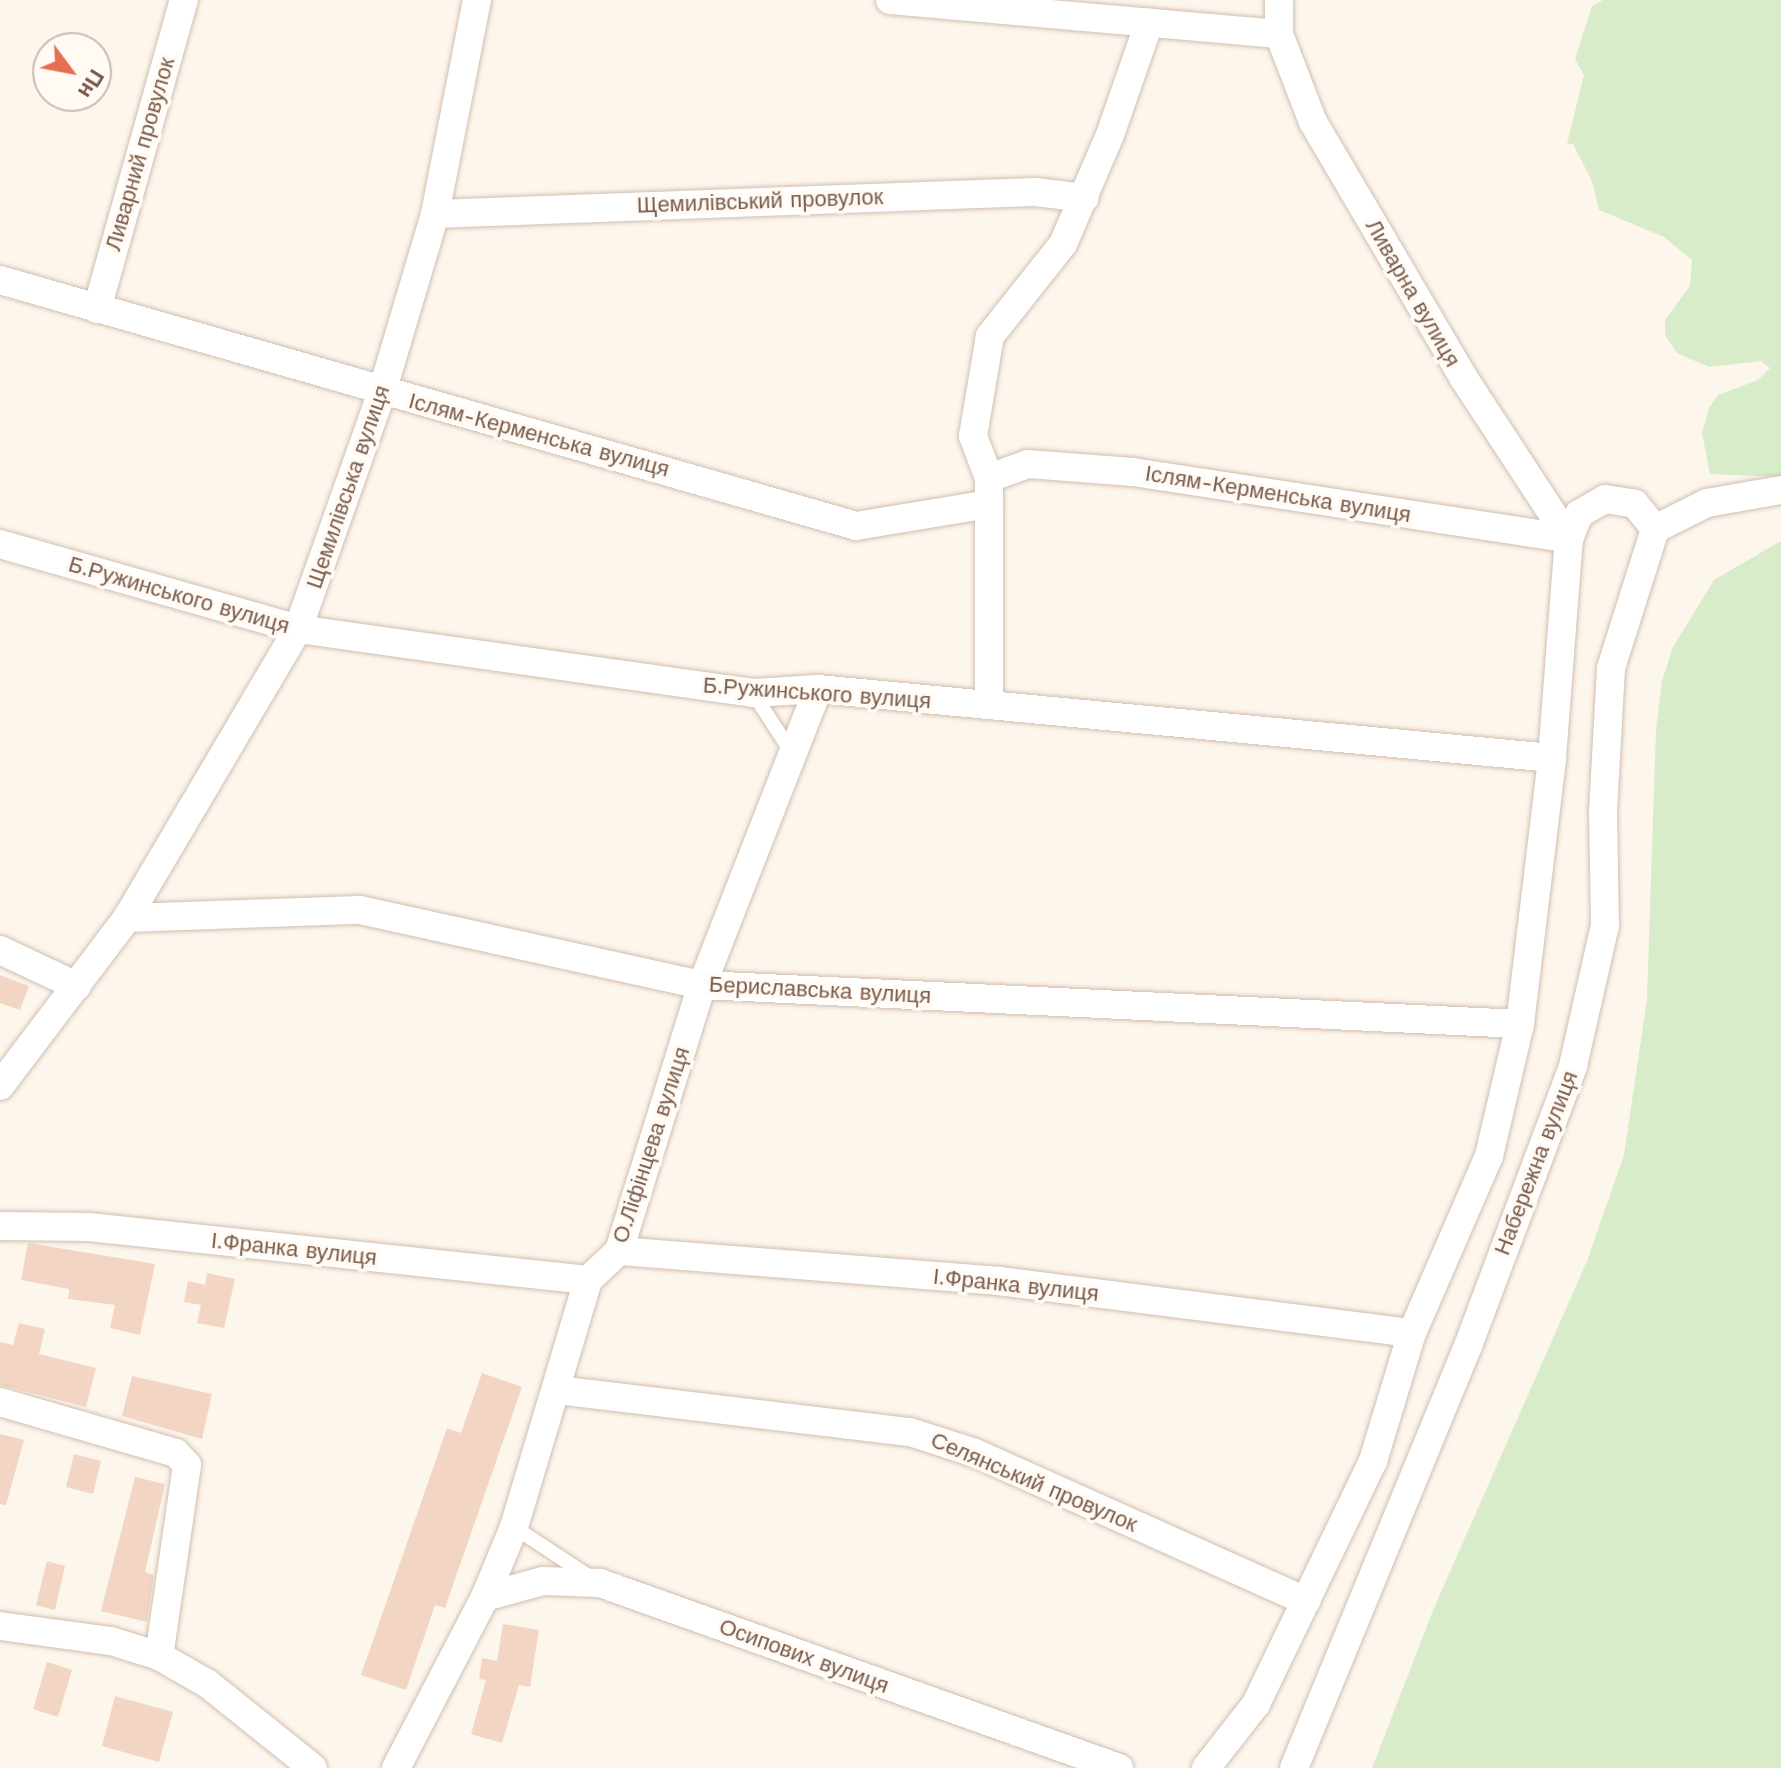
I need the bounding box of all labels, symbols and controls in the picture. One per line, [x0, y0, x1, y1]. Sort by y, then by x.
north arrow [32, 32, 112, 112]
street label: Ливарний провулок [100, 54, 180, 254]
text: Пн [73, 65, 109, 103]
street label: Щемилівський провулок [636, 184, 884, 218]
street label: Ливарна вулиця [1360, 215, 1466, 371]
street label: Щемилівська вулиця [301, 382, 395, 592]
street label: Іслям-Керменська вулиця [406, 387, 672, 483]
street label: Іслям-Керменська вулиця [1143, 460, 1413, 528]
street label: Б.Ружинського вулиця [66, 551, 292, 639]
street label: Б.Ружинського вулиця [702, 672, 932, 714]
street label: Бериславська вулиця [708, 971, 932, 1009]
street label: О.Ліфінцева вулиця [607, 1044, 695, 1246]
street label: Набережна вулиця [1489, 1067, 1583, 1259]
street label: І.Франка вулиця [210, 1227, 378, 1271]
street label: І.Франка вулиця [932, 1263, 1100, 1307]
street label: Селянський провулок [927, 1427, 1141, 1537]
street label: Осипових вулиця [716, 1613, 892, 1699]

